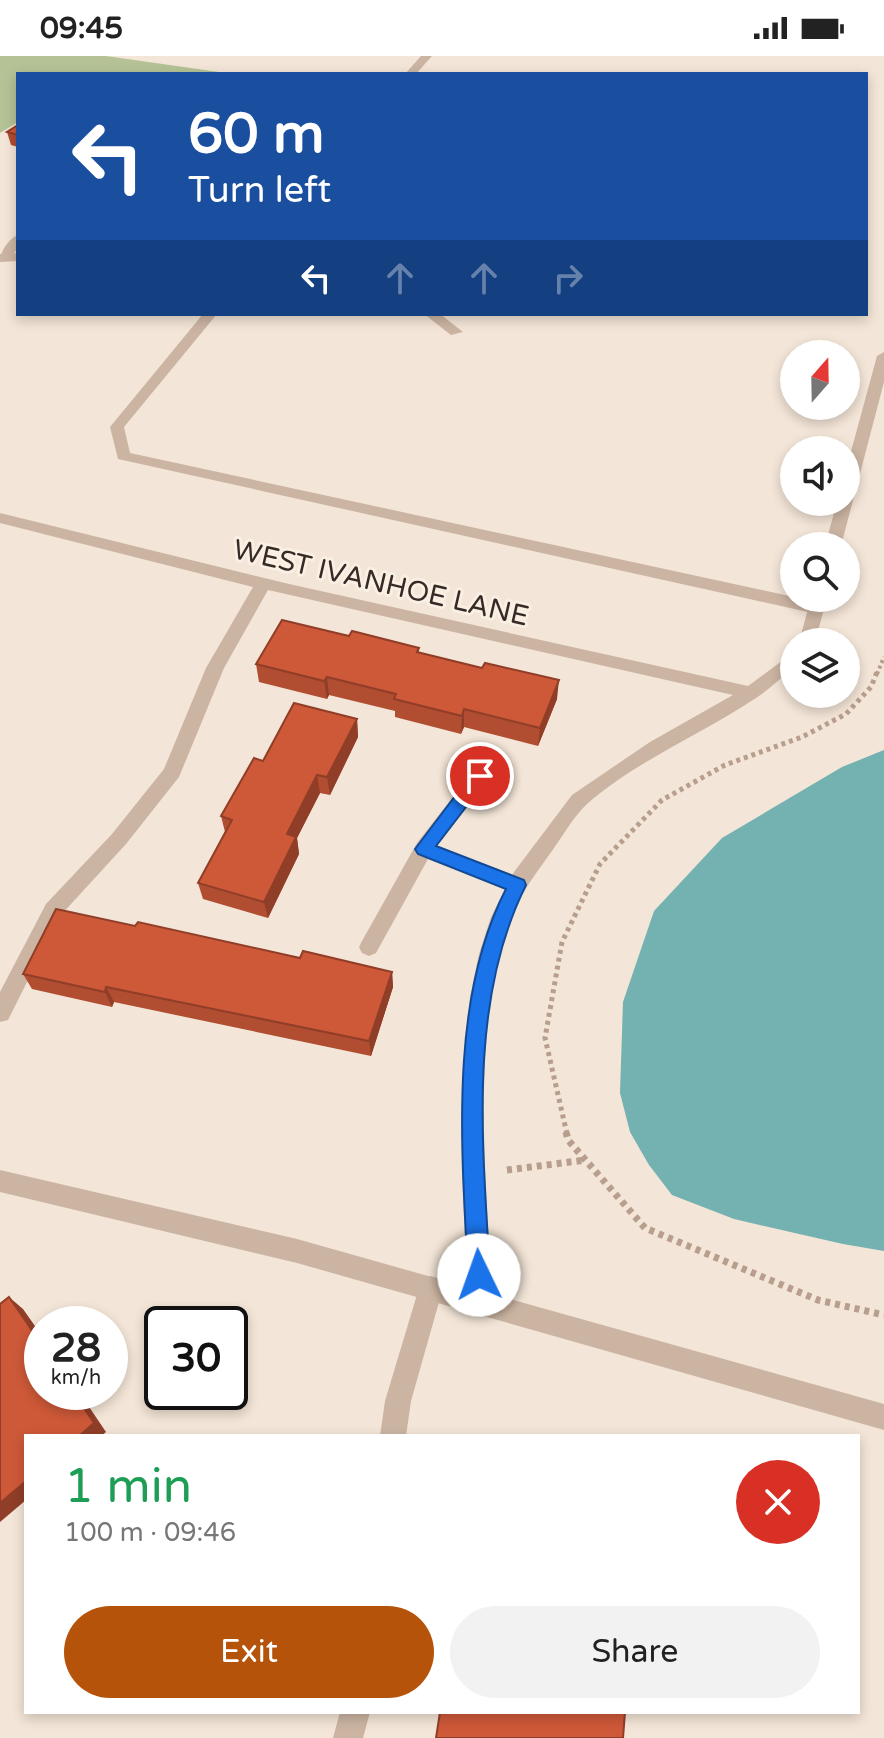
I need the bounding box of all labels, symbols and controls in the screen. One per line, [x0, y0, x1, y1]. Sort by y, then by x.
text: 09:45 [40, 10, 123, 47]
text: 60 m [188, 101, 324, 168]
icon: left [56, 104, 160, 208]
text: Turn left [188, 169, 331, 212]
icon: left [294, 256, 338, 300]
icon: ahead [378, 256, 422, 300]
icon: ahead [462, 256, 506, 300]
icon: right [546, 256, 590, 300]
north arrow [780, 340, 860, 420]
map controls [780, 340, 860, 708]
button: sound [780, 436, 860, 516]
street label: WEST IVANHOE LANE [230, 532, 532, 634]
button: search [780, 532, 860, 612]
button: layers [780, 628, 860, 708]
pin [446, 742, 514, 810]
icon: arrive [458, 754, 502, 798]
position arrow [437, 1233, 521, 1317]
speed limit sign: 30 [144, 1306, 248, 1410]
text: 28 [51, 1324, 101, 1372]
text: km/h [51, 1366, 101, 1390]
text: 1 min [64, 1458, 192, 1516]
button: close [736, 1460, 820, 1544]
text: 100 m · 09:46 [64, 1517, 236, 1548]
button: Exit [64, 1606, 434, 1698]
button: Share [450, 1606, 820, 1698]

